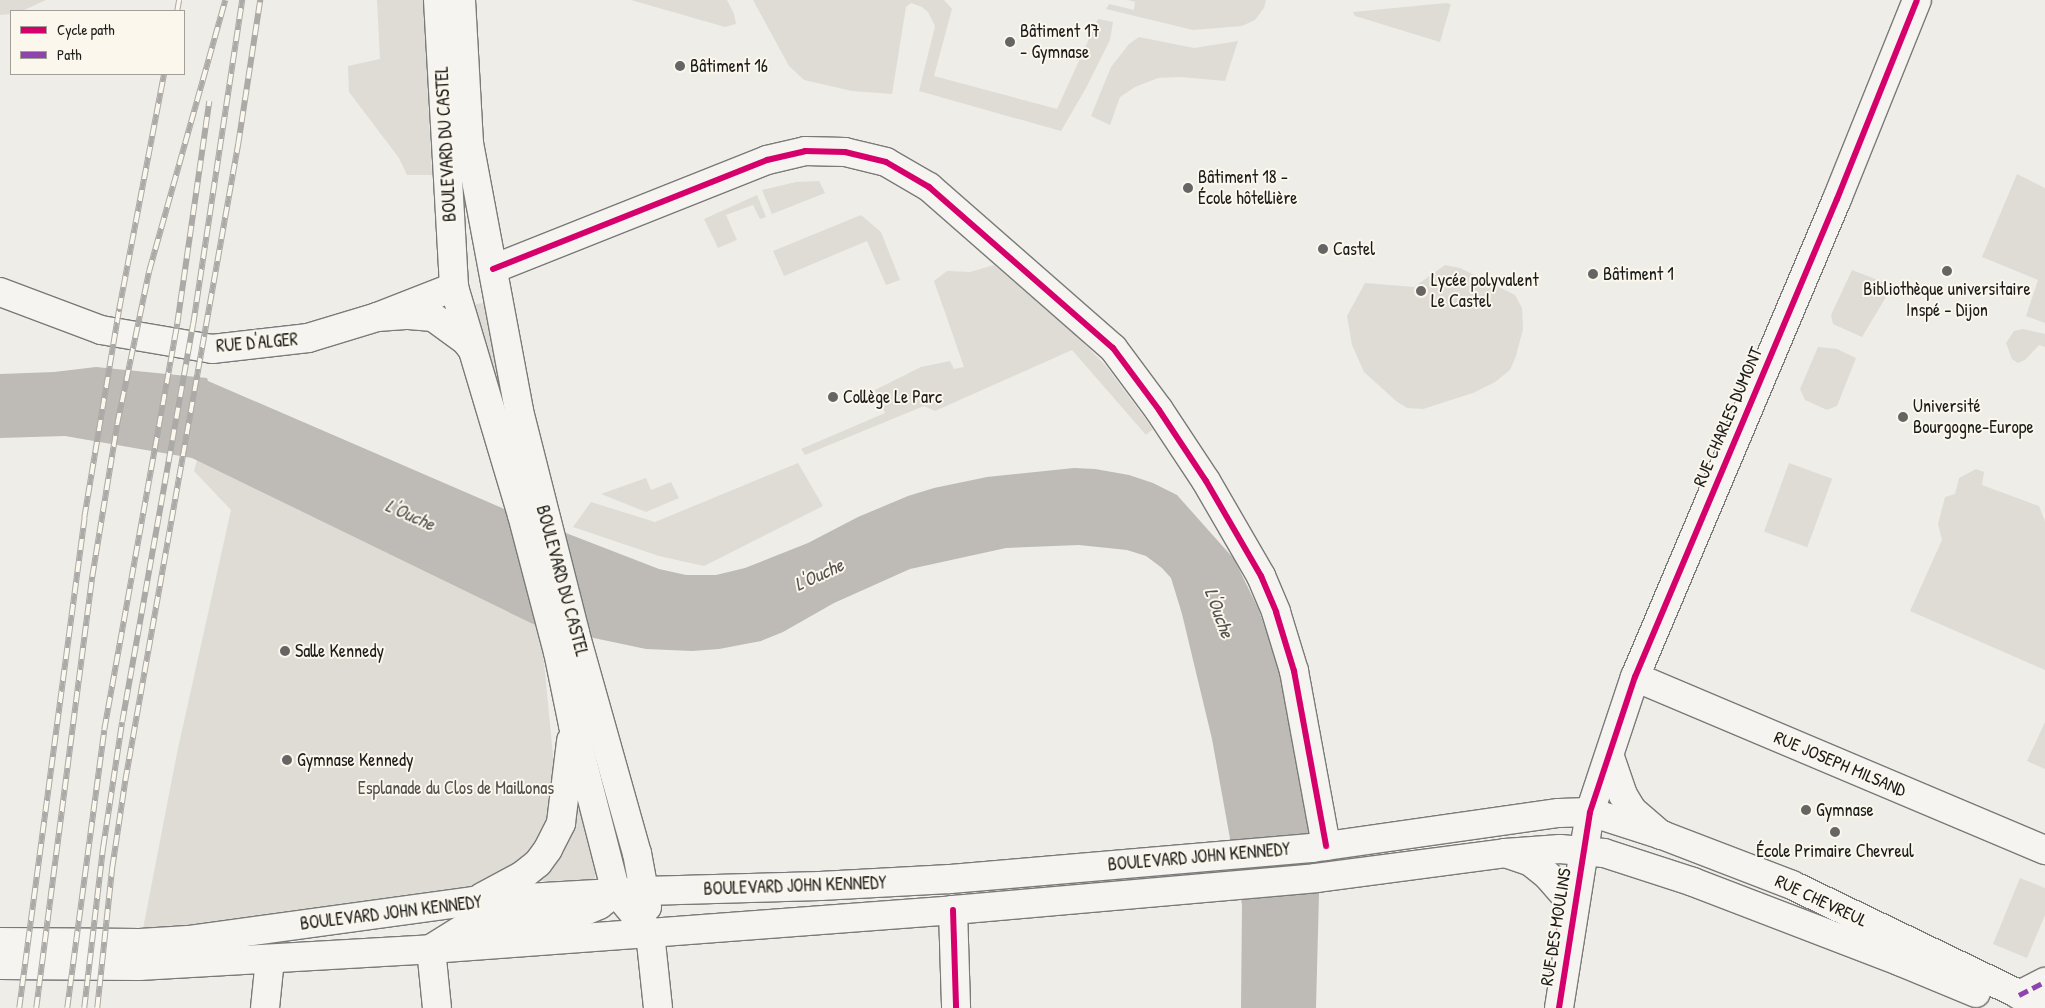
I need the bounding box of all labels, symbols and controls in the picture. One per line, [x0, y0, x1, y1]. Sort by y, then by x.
legend [10, 10, 185, 75]
text: Cycle path [57, 19, 115, 40]
place label: Bâtiment 17 - Gymnase [1020, 21, 1100, 64]
marker: Bâtiment 17 - Gymnase [1004, 36, 1016, 48]
text: Path [57, 44, 82, 65]
place label: Bâtiment 16 [690, 55, 768, 77]
marker: Bâtiment 16 [674, 60, 686, 72]
street label: BOULEVARD DU CASTEL [431, 66, 461, 222]
place label: Bâtiment 18 - École hôtellière [1198, 167, 1298, 210]
marker: Bâtiment 18 - École hôtellière [1182, 182, 1194, 194]
place label: Castel [1333, 238, 1375, 260]
marker: Castel [1317, 243, 1329, 255]
place label: Bâtiment 1 [1603, 263, 1674, 285]
marker: Bibliothèque universitaire Inspé - Dijon [1941, 265, 1953, 277]
marker: Bâtiment 1 [1587, 268, 1599, 280]
place label: Lycée polyvalent Le Castel [1431, 270, 1539, 312]
place label: Bibliothèque universitaire Inspé - Dijon [1863, 279, 2031, 322]
marker: Lycée polyvalent Le Castel [1415, 285, 1427, 297]
street label: RUE D'ALGER [215, 329, 299, 357]
street label: RUE CHARLES DUMONT [1689, 344, 1767, 490]
place label: Collège Le Parc [843, 386, 942, 408]
marker: Collège Le Parc [827, 391, 839, 403]
place label: Université Bourgogne-Europe [1913, 396, 2034, 438]
marker: Université Bourgogne-Europe [1897, 411, 1909, 423]
water label: L'Ouche [382, 494, 438, 536]
street label: BOULEVARD DU CASTEL [531, 503, 593, 659]
water label: L'Ouche [791, 554, 847, 596]
water label: L'Ouche [1200, 585, 1238, 641]
place label: Salle Kennedy [295, 640, 384, 662]
marker: Salle Kennedy [279, 645, 291, 657]
street label: RUE JOSEPH MILSAND [1771, 726, 1909, 802]
place label: Gymnase Kennedy [297, 749, 414, 771]
marker: Gymnase Kennedy [281, 754, 293, 766]
park label: Esplanade du Clos de Maillonas [358, 777, 554, 799]
place label: Gymnase [1816, 799, 1874, 821]
marker: Gymnase [1800, 804, 1812, 816]
marker: École Primaire Chevreul [1829, 826, 1841, 838]
street label: BOULEVARD JOHN KENNEDY [1107, 838, 1291, 876]
place label: École Primaire Chevreul [1756, 840, 1914, 862]
street label: RUE DES MOULINS [1536, 867, 1576, 987]
street label: RUE CHEVREUL [1771, 870, 1871, 932]
street label: BOULEVARD JOHN KENNEDY [703, 872, 887, 900]
street label: BOULEVARD JOHN KENNEDY [299, 891, 483, 935]

